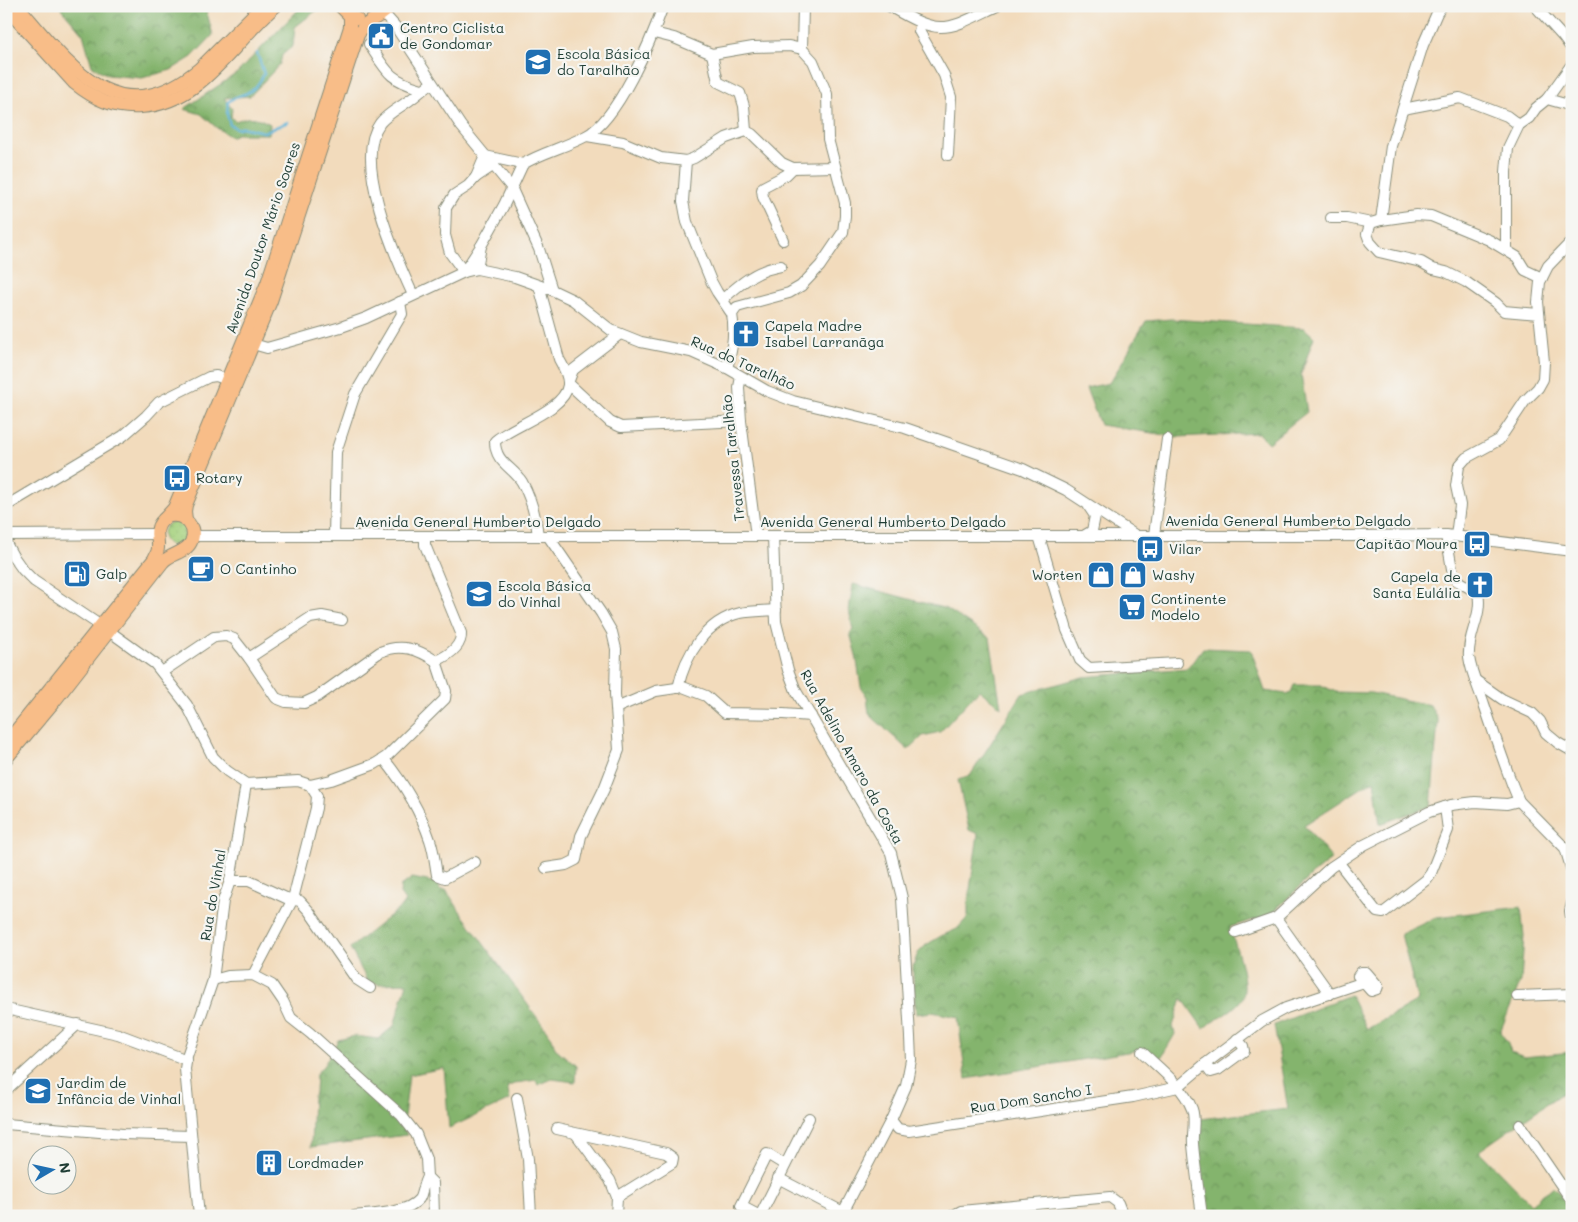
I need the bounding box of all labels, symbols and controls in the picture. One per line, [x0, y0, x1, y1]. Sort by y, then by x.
place label: Centro Ciclista de Gondomar [400, 18, 504, 53]
public building icon: Centro Ciclista de Gondomar [366, 21, 396, 51]
place label: Escola Básica do Taralhão [557, 44, 651, 79]
school or university icon: Escola Básica do Taralhão [523, 47, 553, 77]
street label: Avenida Doutor Mário Soares [221, 140, 304, 336]
place label: Capela Madre Isabel Larranãga [765, 316, 884, 351]
church icon: Capela Madre Isabel Larranãga [731, 319, 761, 349]
street label: Rua do Taralhão [688, 331, 798, 394]
street label: Travessa Taralhão [716, 394, 749, 522]
bus stop icon: Rotary [162, 463, 192, 493]
place label: Rotary [196, 468, 243, 487]
street label: Avenida General Humberto Delgado [1165, 511, 1411, 530]
street label: Avenida General Humberto Delgado [355, 512, 601, 531]
street label: Avenida General Humberto Delgado [760, 512, 1006, 531]
bus stop icon: Capitão Moura [1462, 529, 1492, 559]
bus stop icon: Vilar [1135, 534, 1165, 564]
place label: Capitão Moura [1356, 534, 1458, 553]
place label: Vilar [1169, 539, 1202, 558]
cafe icon: O Cantinho [186, 554, 216, 584]
fuel station icon: Galp [62, 559, 92, 589]
place label: O Cantinho [220, 559, 296, 578]
shop icon: Worten [1086, 560, 1116, 590]
shop icon: Washy [1118, 560, 1148, 590]
place label: Galp [96, 564, 127, 583]
place label: Worten [1032, 565, 1082, 584]
place label: Washy [1152, 565, 1195, 584]
place label: Capela de Santa Eulália [1373, 567, 1461, 602]
church icon: Capela de Santa Eulália [1465, 570, 1495, 600]
place label: Escola Básica do Vinhal [498, 576, 592, 611]
school or university icon: Escola Básica do Vinhal [464, 579, 494, 609]
place label: Continente Modelo [1151, 589, 1227, 624]
supermarket icon: Continente Modelo [1117, 592, 1147, 622]
street label: Rua Adelino Amaro da Costa [796, 666, 908, 847]
street label: Rua do Vinhal [195, 848, 230, 942]
place label: Jardim de Infância de Vinhal [57, 1073, 181, 1108]
school or university icon: Jardim de Infância de Vinhal [23, 1076, 53, 1106]
street label: Rua Dom Sancho I [969, 1080, 1093, 1117]
north arrow [28, 1144, 78, 1194]
building icon: Lordmader [254, 1148, 284, 1178]
place label: Lordmader [288, 1153, 364, 1172]
text: N [55, 1161, 76, 1175]

